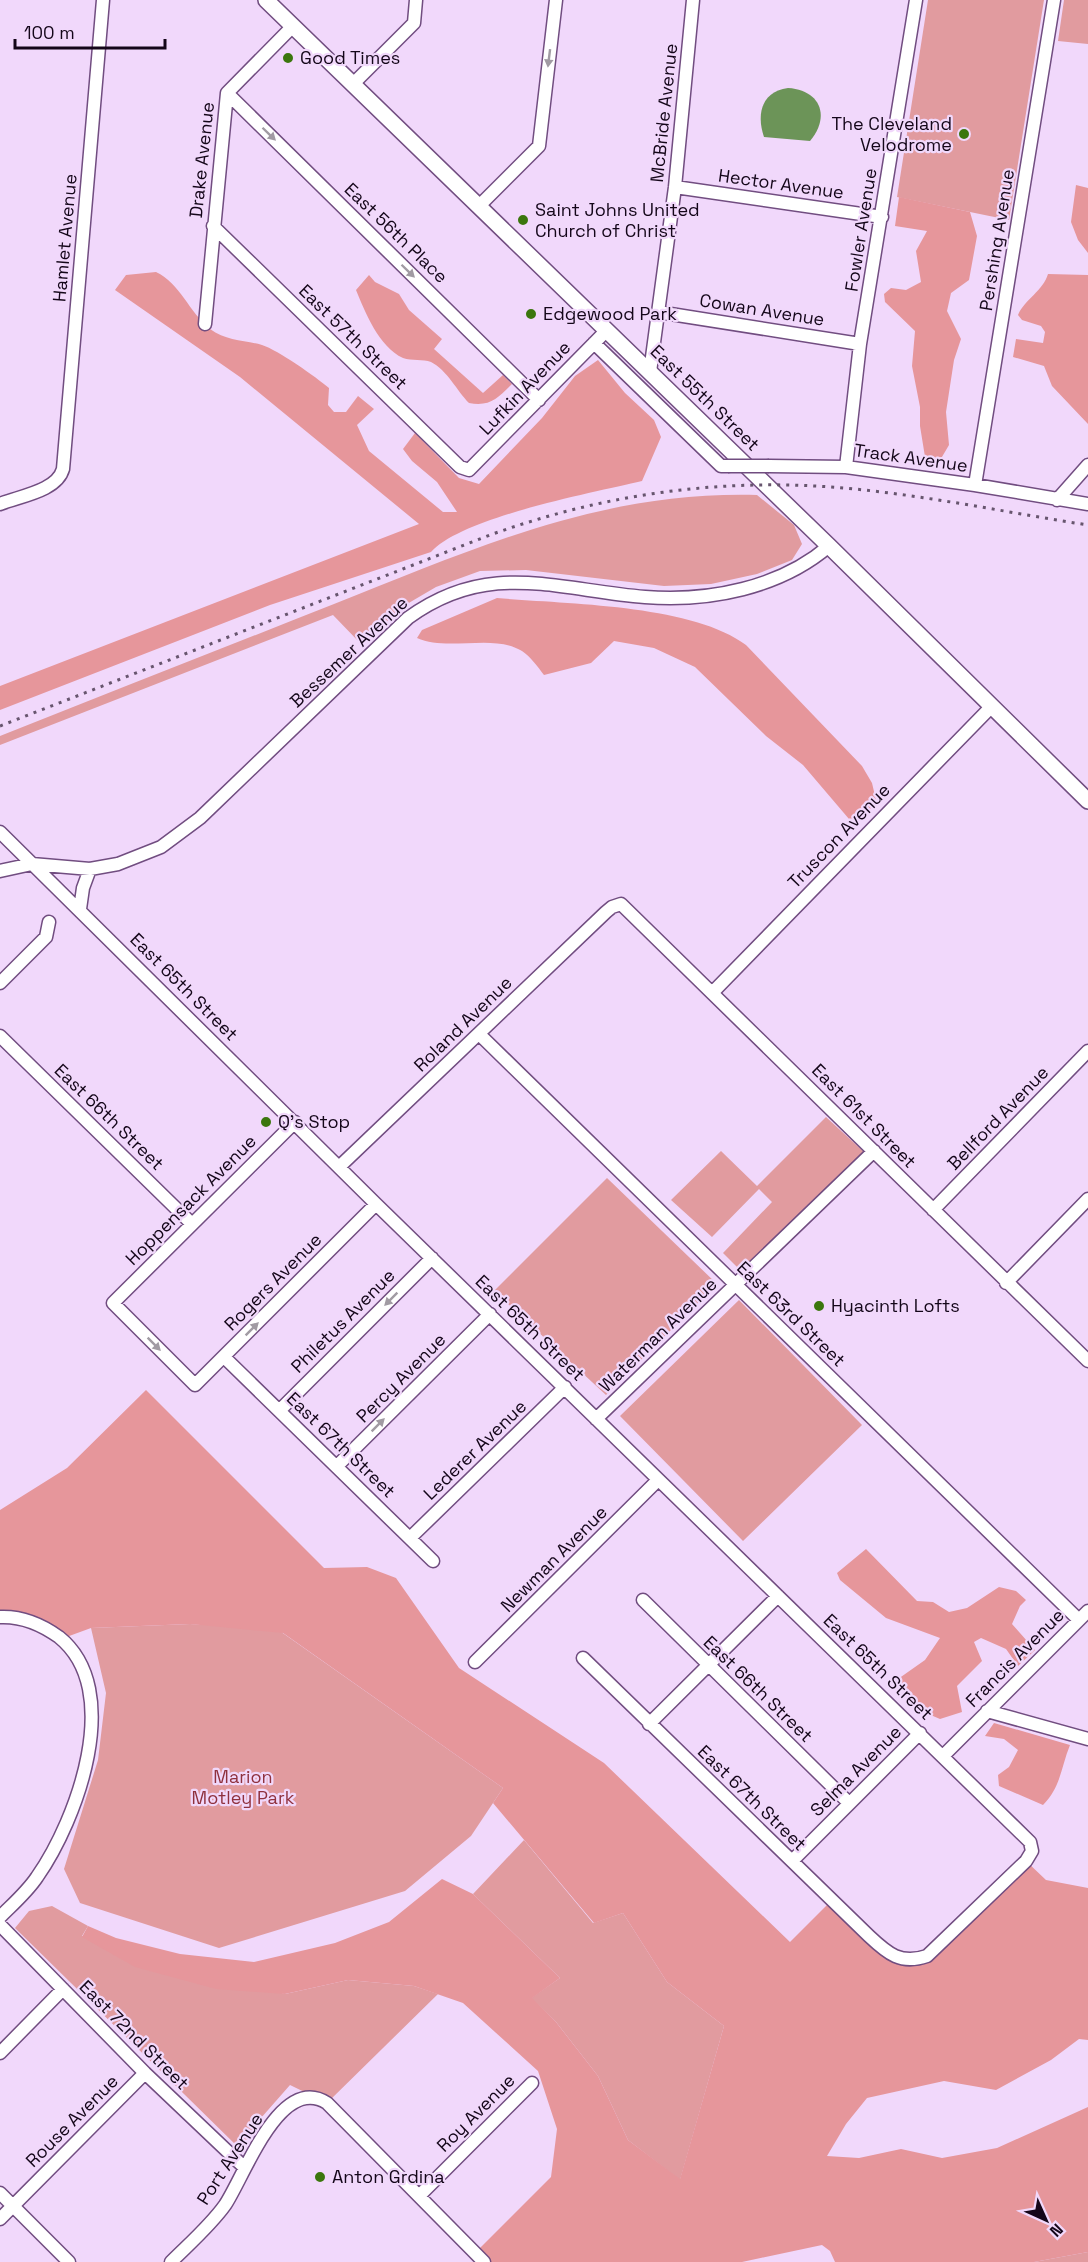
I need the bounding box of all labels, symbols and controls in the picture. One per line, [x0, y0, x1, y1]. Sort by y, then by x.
scale bar [15, 12, 165, 50]
text: 100 m [24, 21, 75, 44]
street label: McBride Avenue [645, 42, 682, 184]
place label: Good Times [300, 46, 400, 69]
one-way arrow [544, 49, 554, 68]
marker: Good Times [281, 51, 295, 65]
street label: Drake Avenue [184, 101, 219, 219]
place label: The Cleveland Velodrome [831, 112, 952, 156]
one-way arrow [261, 127, 276, 141]
marker: The Cleveland Velodrome [957, 127, 971, 141]
street label: Hector Avenue [717, 163, 845, 204]
street label: Fowler Avenue [839, 166, 882, 293]
street label: Pershing Avenue [974, 167, 1019, 312]
street label: Hamlet Avenue [47, 173, 82, 303]
street label: East 56th Place [340, 177, 453, 288]
place label: Saint Johns United Church of Christ [535, 198, 700, 242]
marker: Saint Johns United Church of Christ [516, 213, 530, 227]
one-way arrow [400, 263, 414, 277]
street label: East 57th Street [294, 279, 413, 394]
street label: Cowan Avenue [698, 288, 826, 331]
place label: Edgewood Park [543, 302, 677, 325]
marker: Edgewood Park [524, 307, 538, 321]
street label: Lufkin Avenue [474, 336, 575, 439]
street label: East 55th Street [646, 340, 765, 456]
street label: Track Avenue [853, 438, 969, 477]
street label: Bessemer Avenue [285, 591, 412, 712]
street label: Truscon Avenue [783, 778, 895, 893]
street label: East 65th Street [126, 928, 243, 1045]
street label: Roland Avenue [409, 971, 517, 1076]
street label: East 66th Street [50, 1058, 169, 1175]
street label: East 61st Street [807, 1059, 921, 1173]
street label: Bellford Avenue [942, 1061, 1053, 1175]
place label: Q's Stop [278, 1110, 350, 1133]
marker: Q's Stop [259, 1115, 273, 1129]
street label: Hoppensack Avenue [120, 1129, 261, 1270]
street label: Rogers Avenue [219, 1228, 326, 1335]
street label: East 63rd Street [732, 1256, 850, 1371]
street label: Philetus Avenue [286, 1264, 399, 1377]
street label: East 65th Street [471, 1270, 590, 1386]
street label: Waterman Avenue [594, 1272, 722, 1397]
one-way arrow [384, 1292, 398, 1306]
place label: Hyacinth Lofts [831, 1294, 960, 1317]
marker: Hyacinth Lofts [812, 1299, 826, 1313]
one-way arrow [244, 1322, 259, 1336]
street label: Percy Avenue [351, 1328, 450, 1427]
one-way arrow [147, 1337, 161, 1351]
street label: East 67th Street [282, 1387, 401, 1502]
street label: Lederer Avenue [418, 1395, 531, 1505]
one-way arrow [371, 1419, 385, 1433]
street label: Newman Avenue [495, 1500, 612, 1617]
street label: Francis Avenue [960, 1603, 1069, 1712]
street label: East 65th Street [819, 1609, 938, 1725]
street label: East 66th Street [699, 1630, 818, 1747]
street label: Selma Avenue [805, 1720, 906, 1821]
street label: East 67th Street [693, 1740, 812, 1855]
park label: Marion Motley Park [192, 1765, 295, 1809]
street label: East 72nd Street [75, 1975, 194, 2094]
street label: Roy Avenue [432, 2069, 520, 2157]
street label: Rouse Avenue [21, 2070, 123, 2172]
street label: Port Avenue [191, 2109, 268, 2209]
place label: Anton Grdina [332, 2165, 445, 2188]
marker: Anton Grdina [313, 2170, 327, 2184]
north arrow [1016, 2190, 1076, 2250]
text: N [1045, 2219, 1067, 2241]

